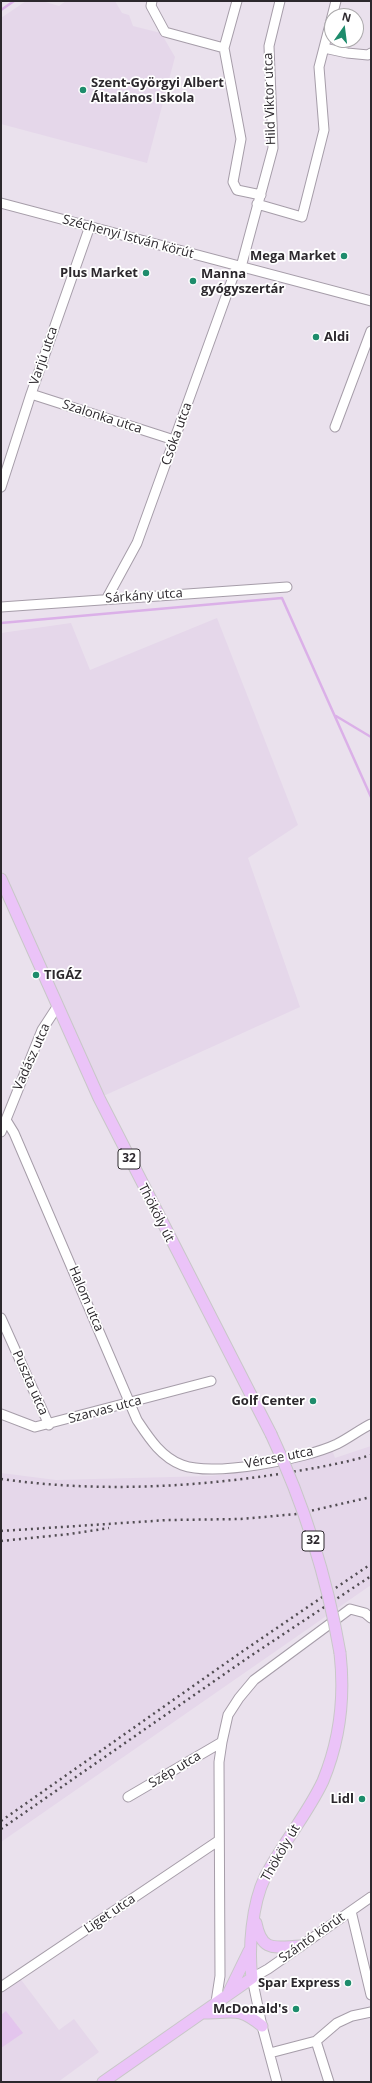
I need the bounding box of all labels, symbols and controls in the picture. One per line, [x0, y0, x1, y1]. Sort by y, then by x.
north arrow [324, 8, 364, 48]
text: N [341, 8, 353, 25]
street label: Hild Viktor utca [261, 52, 279, 146]
place label: Szent-Györgyi Albert Általános Iskola [91, 75, 224, 106]
marker: Szent-Györgyi Albert Általános Iskola [78, 85, 88, 95]
street label: Széchenyi István körút [61, 212, 195, 262]
place label: Mega Market [250, 248, 336, 264]
marker: Mega Market [339, 251, 349, 261]
place label: Plus Market [60, 265, 138, 281]
place label: Manna gyógyszertár [201, 266, 284, 297]
marker: Plus Market [141, 268, 151, 278]
marker: Manna gyógyszertár [188, 276, 198, 286]
street label: Varjú utca [27, 325, 61, 387]
place label: Aldi [324, 329, 349, 345]
marker: Aldi [311, 332, 321, 342]
street label: Szalonka utca [60, 397, 144, 437]
street label: Csóka utca [158, 400, 196, 468]
street label: Sárkány utca [105, 586, 183, 606]
place label: TIGÁZ [44, 967, 82, 983]
marker: TIGÁZ [31, 970, 41, 980]
street label: Vadász utca [10, 1021, 54, 1093]
road number: 32 [118, 1149, 140, 1169]
street label: Thököly út [135, 1181, 177, 1245]
street label: Halom utca [65, 1264, 107, 1334]
street label: Puszta utca [9, 1348, 51, 1418]
street label: Szarvas utca [67, 1393, 143, 1427]
place label: Golf Center [231, 1393, 305, 1409]
marker: Golf Center [308, 1396, 318, 1406]
street label: Vércse utca [243, 1444, 315, 1472]
road number: 32 [302, 1531, 324, 1551]
street label: Szép utca [146, 1748, 204, 1792]
place label: Lidl [330, 1791, 354, 1807]
marker: Lidl [357, 1794, 367, 1804]
street label: Thököly út [258, 1822, 304, 1884]
street label: Liget utca [81, 1891, 139, 1937]
street label: Szántó körút [276, 1910, 348, 1966]
place label: Spar Express [258, 1975, 340, 1991]
marker: Spar Express [343, 1978, 353, 1988]
place label: McDonald's [213, 2001, 288, 2017]
marker: McDonald's [291, 2004, 301, 2014]

